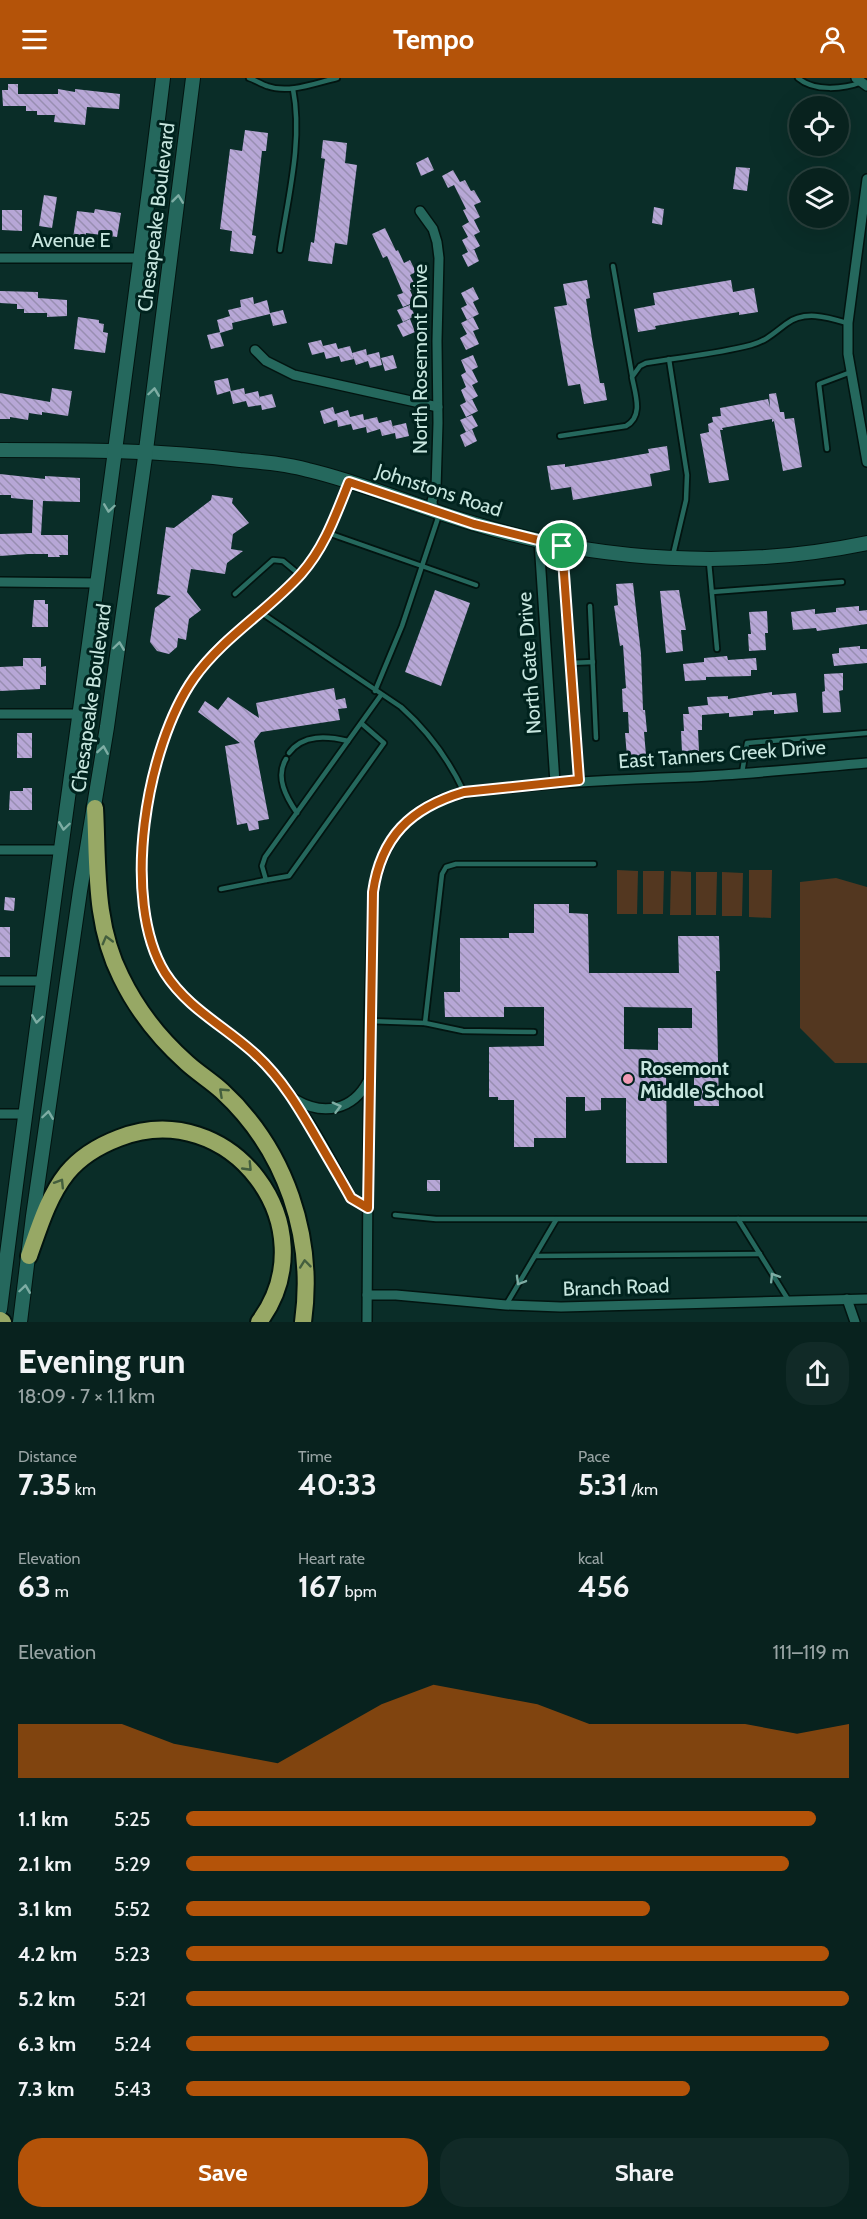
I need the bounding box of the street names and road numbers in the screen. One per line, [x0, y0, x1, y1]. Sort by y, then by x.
street label: Chesapeake Boulevard [132, 121, 180, 313]
street label: Avenue E [32, 228, 111, 252]
street label: North Rosemont Drive [408, 264, 432, 454]
street label: Johnstons Road [372, 458, 505, 522]
street label: North Gate Drive [512, 591, 546, 735]
street label: Chesapeake Boulevard [66, 602, 116, 794]
street label: East Tanners Creek Drive [617, 735, 827, 773]
street label: Branch Road [562, 1273, 670, 1301]

